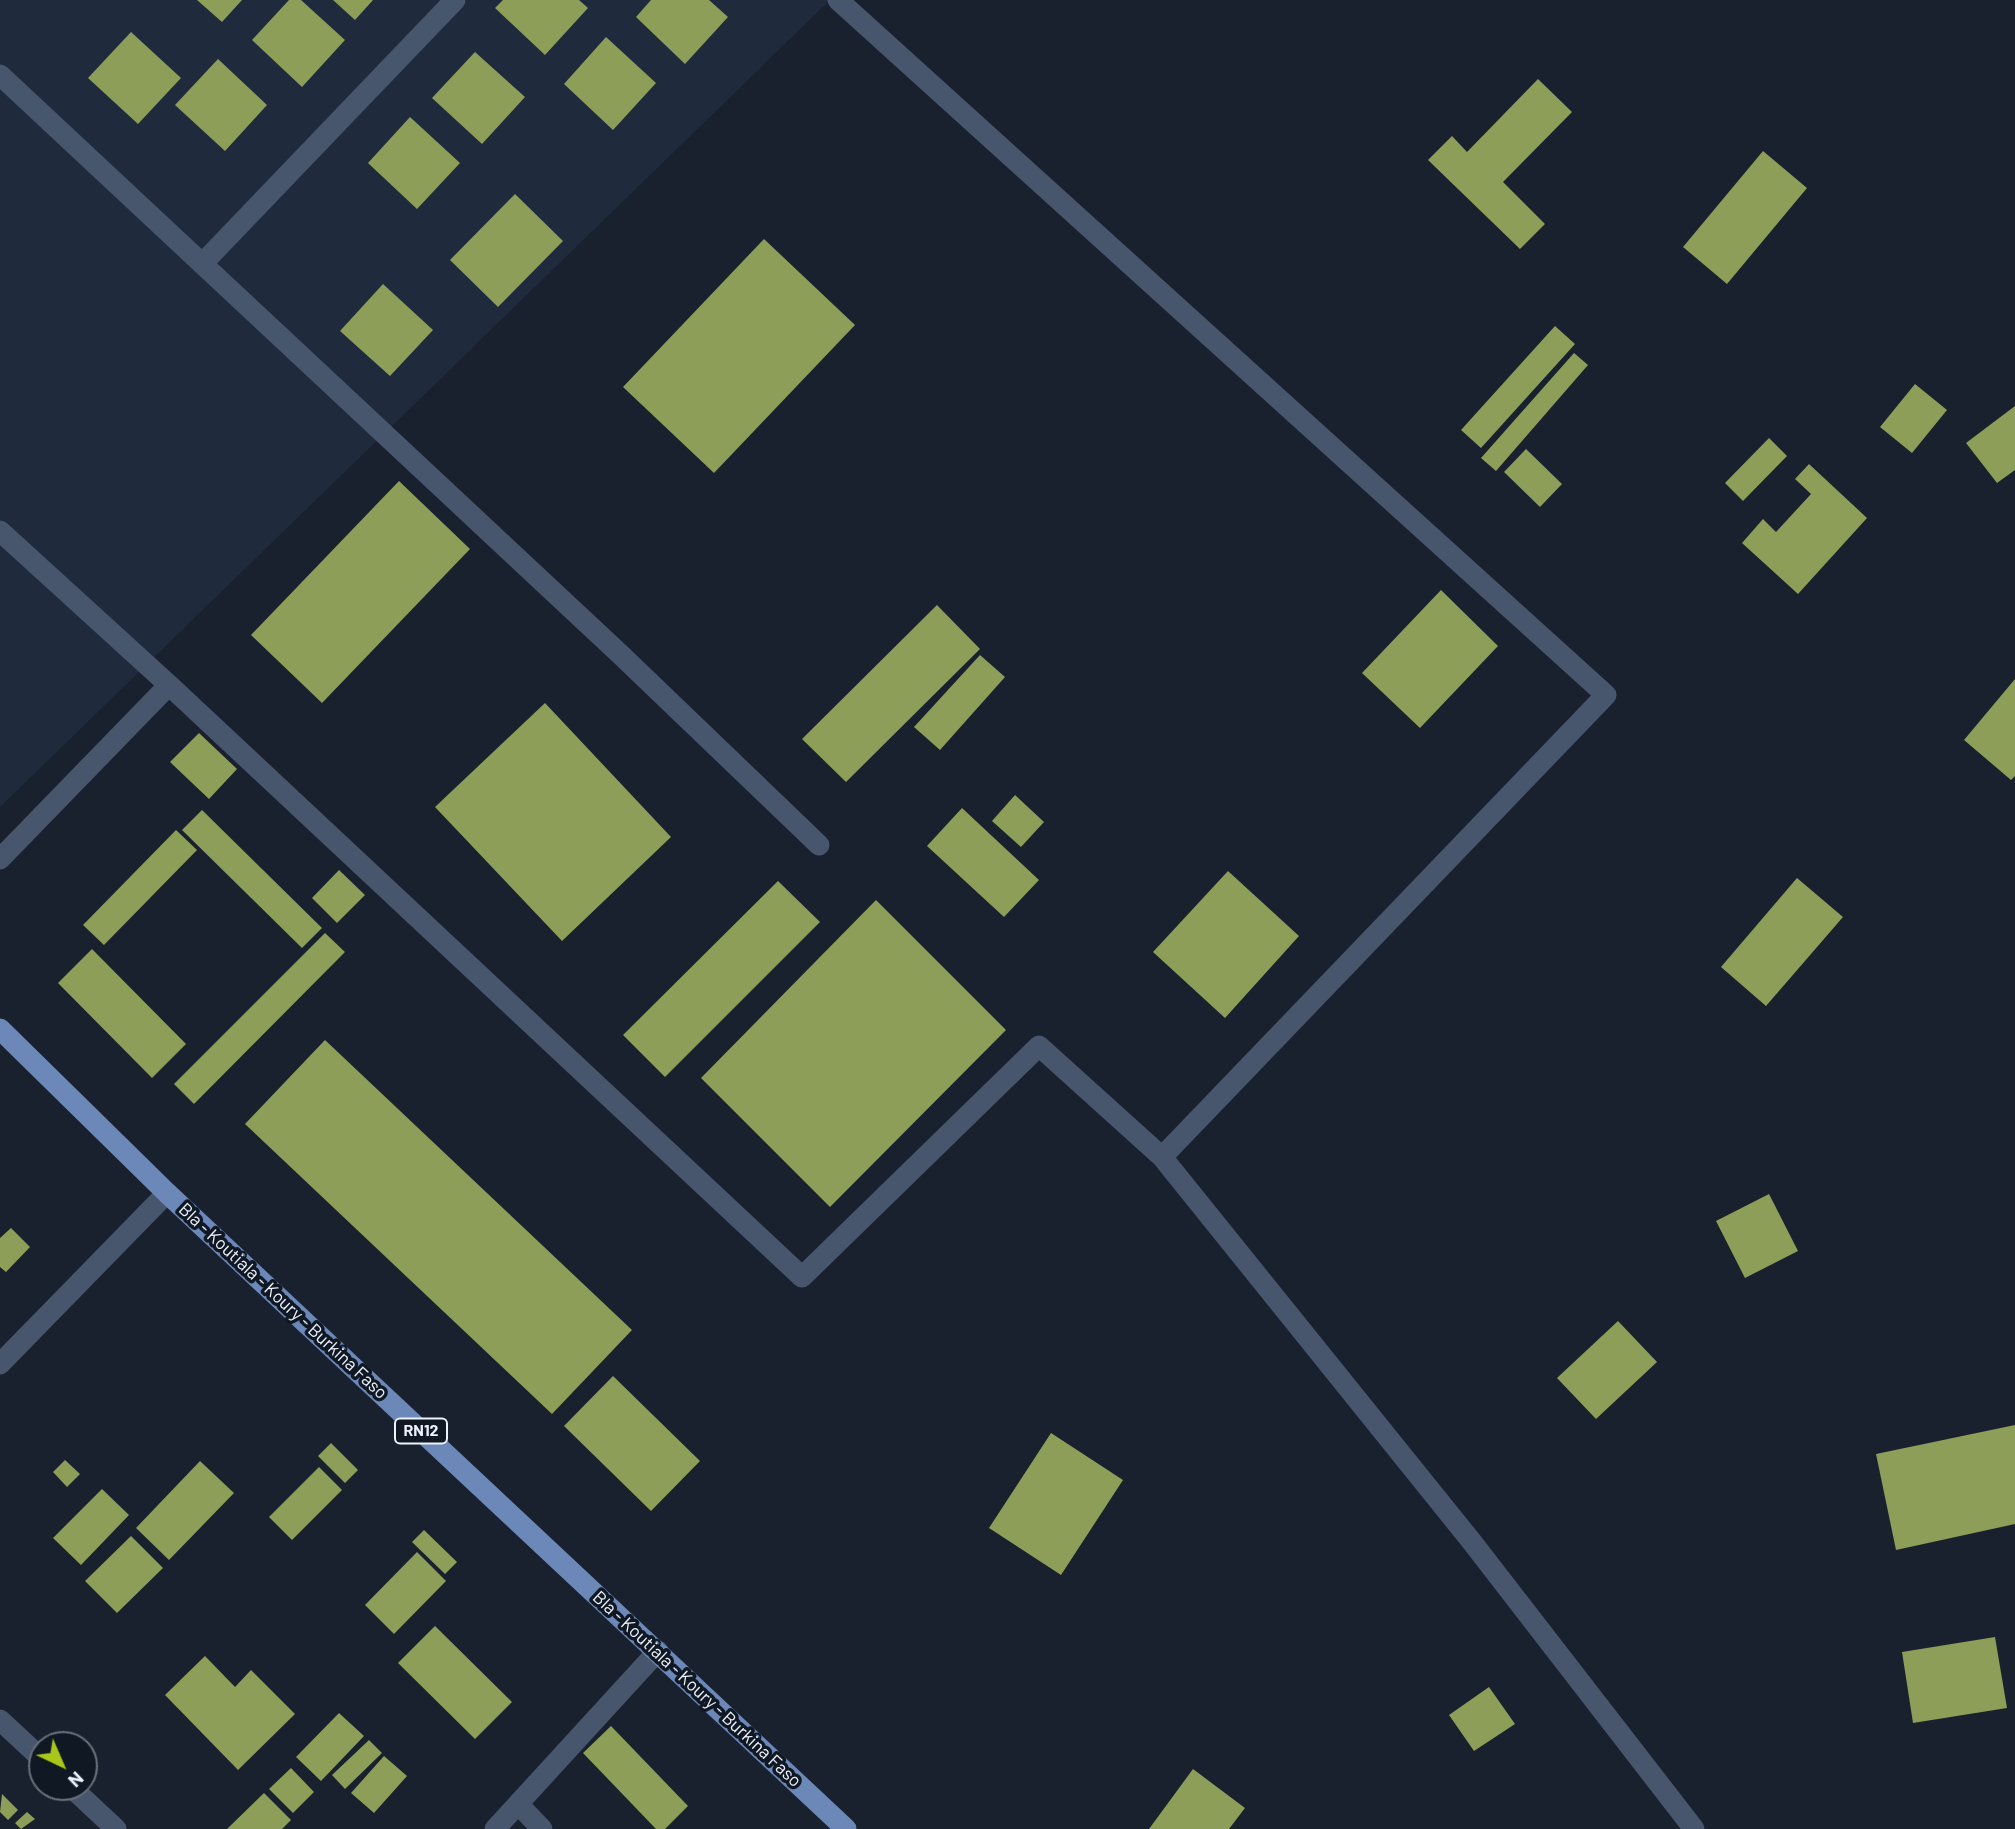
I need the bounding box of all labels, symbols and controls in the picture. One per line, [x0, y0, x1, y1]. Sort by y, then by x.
street label: Bla - Koutiala - Koury - Burkina Faso [174, 1198, 392, 1404]
road number: RN12 [395, 1418, 447, 1443]
street label: Bla - Koutiala - Koury - Burkina Faso [588, 1586, 806, 1792]
north arrow [28, 1731, 98, 1801]
text: N [64, 1767, 89, 1793]

